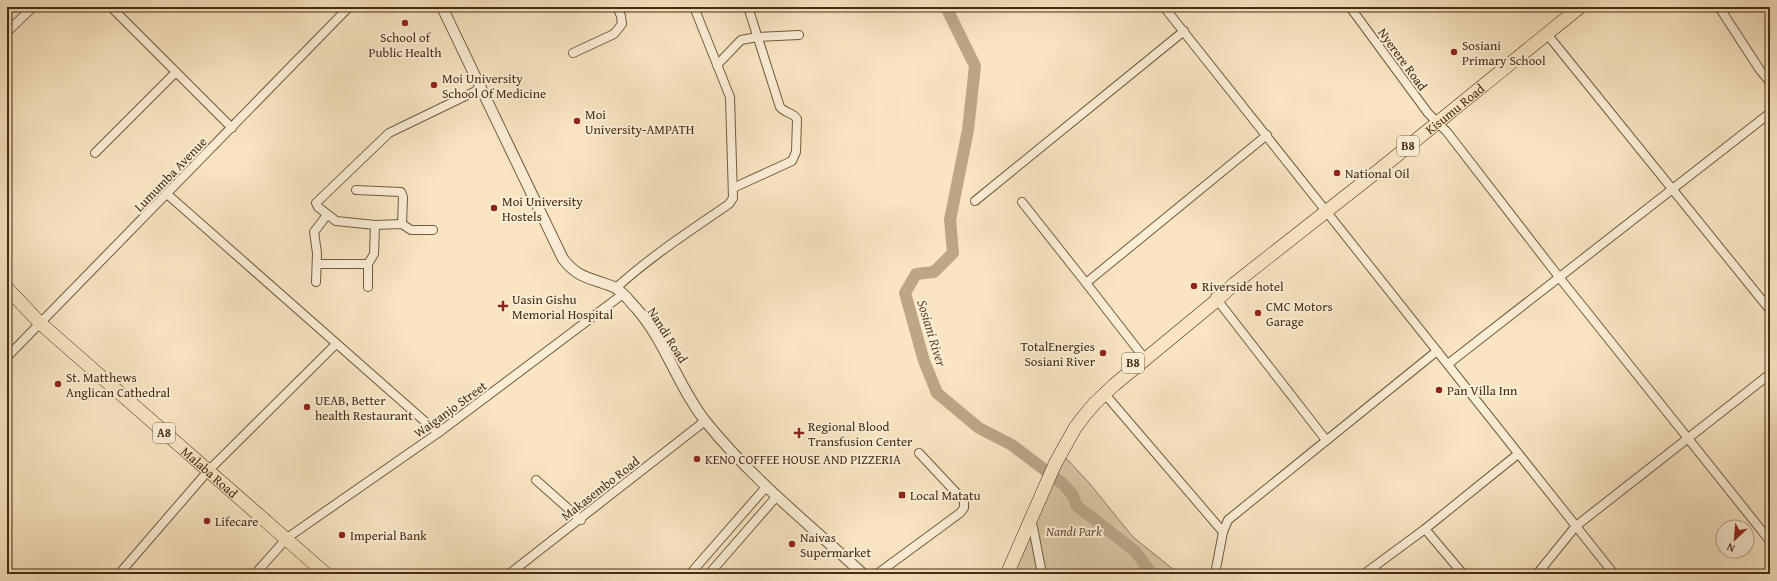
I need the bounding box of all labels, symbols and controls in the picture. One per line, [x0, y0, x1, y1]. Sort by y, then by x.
marker: School of Public Health [400, 18, 410, 28]
street label: Nyerere Road [1373, 24, 1432, 95]
place label: School of Public Health [368, 28, 442, 62]
place label: Sosiani Primary School [1462, 36, 1546, 70]
marker: Sosiani Primary School [1449, 47, 1459, 57]
place label: Moi University School Of Medicine [442, 69, 546, 103]
street label: Kisumu Road [1421, 79, 1489, 139]
marker: Moi University School Of Medicine [429, 80, 439, 90]
place label: Moi University-AMPATH [585, 105, 695, 139]
marker: Moi University-AMPATH [572, 116, 582, 126]
street label: Lumumba Avenue [130, 133, 211, 216]
road number: B8 [1397, 136, 1419, 156]
place label: National Oil [1345, 164, 1410, 183]
marker: National Oil [1332, 168, 1342, 178]
place label: Moi University Hostels [502, 192, 583, 226]
marker: Moi University Hostels [489, 203, 499, 213]
place label: Riverside hotel [1202, 277, 1284, 296]
marker: Riverside hotel [1189, 281, 1199, 291]
place label: Uasin Gishu Memorial Hospital [512, 290, 613, 324]
water label: Sosiani River [912, 297, 952, 370]
place label: CMC Motors Garage [1266, 297, 1333, 331]
marker: Uasin Gishu Memorial Hospital [497, 300, 509, 312]
street label: Nandi Road [643, 304, 692, 367]
marker: CMC Motors Garage [1253, 308, 1263, 318]
place label: TotalEnergies Sosiani River [1020, 337, 1096, 371]
marker: TotalEnergies Sosiani River [1098, 348, 1108, 358]
road number: B8 [1122, 353, 1144, 373]
place label: St. Matthews Anglican Cathedral [66, 368, 171, 402]
street label: Waiganjo Street [410, 376, 491, 442]
marker: St. Matthews Anglican Cathedral [53, 379, 63, 389]
place label: Pan Villa Inn [1447, 381, 1518, 400]
marker: Pan Villa Inn [1434, 385, 1444, 395]
place label: UEAB, Better health Restaurant [315, 391, 413, 425]
marker: UEAB, Better health Restaurant [302, 402, 312, 412]
place label: Regional Blood Transfusion Center [808, 417, 913, 451]
road number: A8 [153, 423, 175, 443]
marker: Regional Blood Transfusion Center [793, 427, 805, 439]
street label: Malaba Road [177, 442, 242, 503]
place label: KENO COFFEE HOUSE AND PIZZERIA [705, 450, 901, 469]
street label: Makasembo Road [557, 452, 644, 525]
marker: KENO COFFEE HOUSE AND PIZZERIA [692, 454, 702, 464]
place label: Local Matatu [910, 486, 981, 505]
marker: Local Matatu [897, 490, 907, 500]
place label: Lifecare [215, 512, 258, 531]
marker: Lifecare [202, 516, 212, 526]
north arrow [1715, 519, 1755, 559]
park label: Nandi Park [1046, 522, 1102, 541]
place label: Imperial Bank [350, 526, 427, 545]
place label: Naivas Supermarket [800, 528, 871, 562]
marker: Imperial Bank [337, 530, 347, 540]
marker: Naivas Supermarket [787, 539, 797, 549]
text: N [1723, 539, 1737, 557]

